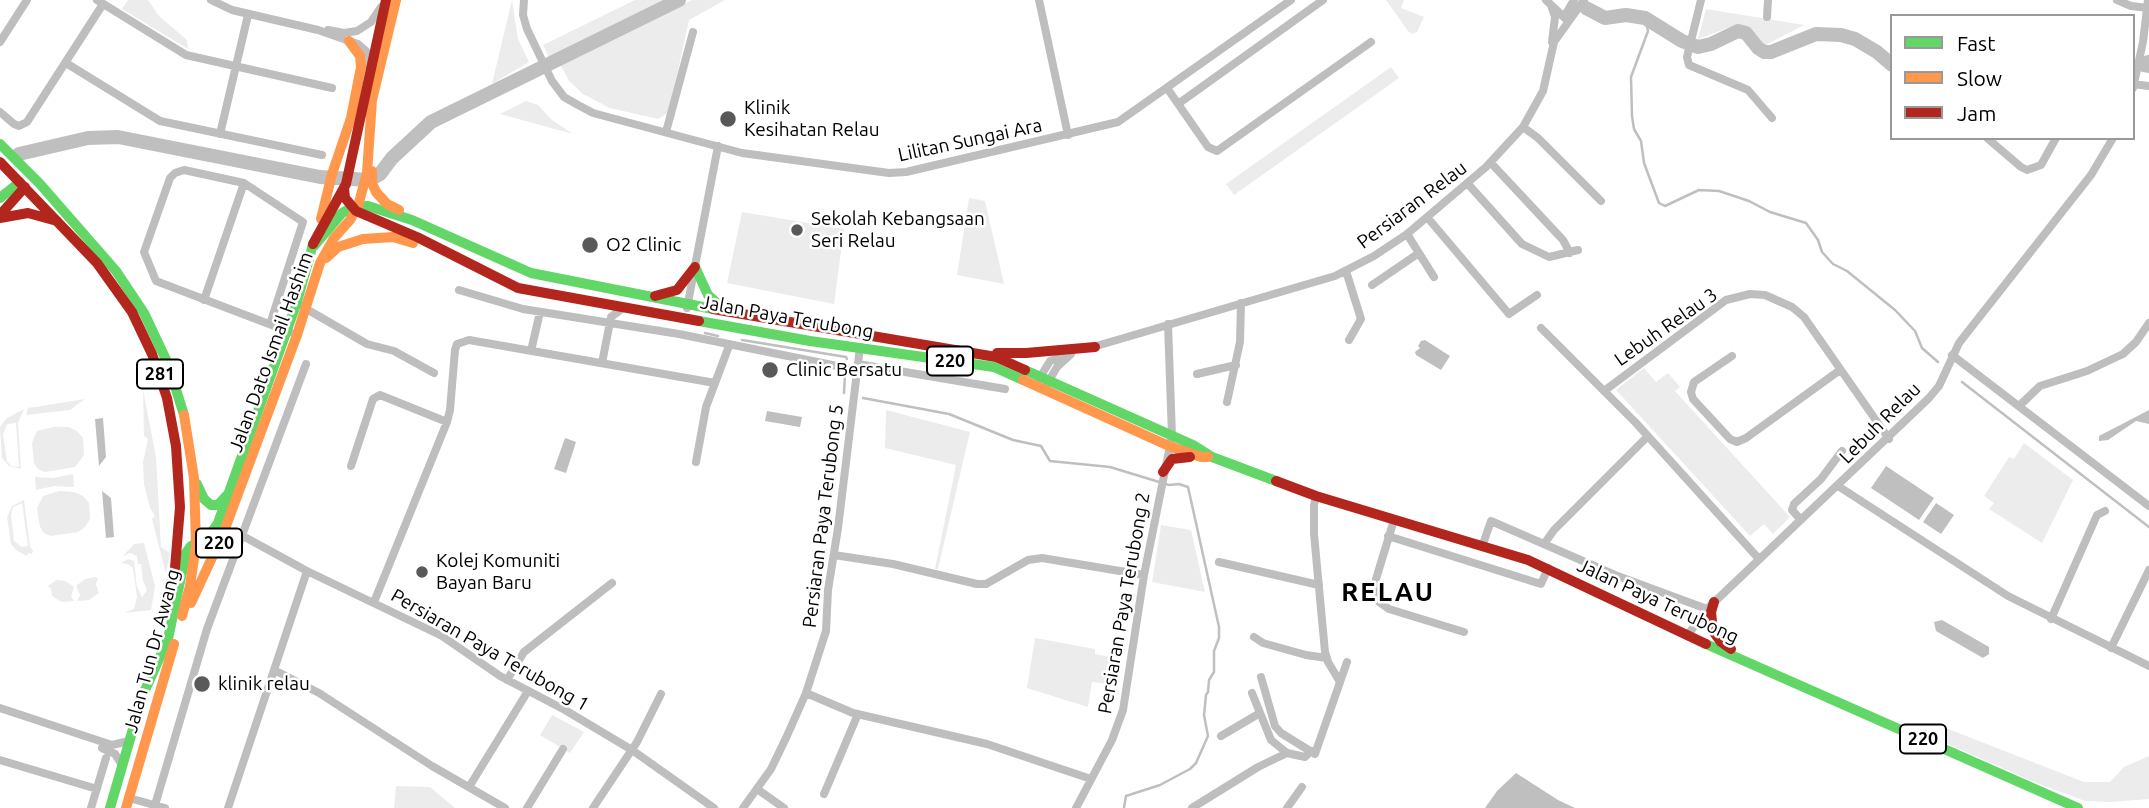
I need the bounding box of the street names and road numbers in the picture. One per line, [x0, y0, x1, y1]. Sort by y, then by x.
street label: Lilitan Sungai Ara [896, 114, 1044, 166]
street label: Persiaran Relau [1353, 156, 1471, 254]
street label: Jalan Dato Ismail Hashim [224, 249, 318, 455]
street label: Lebuh Relau 3 [1610, 283, 1722, 371]
street label: Jalan Paya Terubong [699, 291, 875, 343]
road number: 220 [927, 346, 973, 376]
road number: 281 [137, 360, 183, 388]
street label: Lebuh Relau [1835, 378, 1925, 468]
street label: Persiaran Paya Terubong 5 [798, 403, 848, 629]
street label: Persiaran Paya Terubong 2 [1093, 490, 1155, 716]
road number: 220 [196, 528, 242, 558]
street label: Jalan Paya Terubong [1574, 554, 1742, 648]
street label: Jalan Tun Dr Awang [119, 567, 185, 735]
street label: Persiaran Paya Terubong 1 [387, 584, 593, 716]
road number: 220 [1900, 724, 1946, 754]

